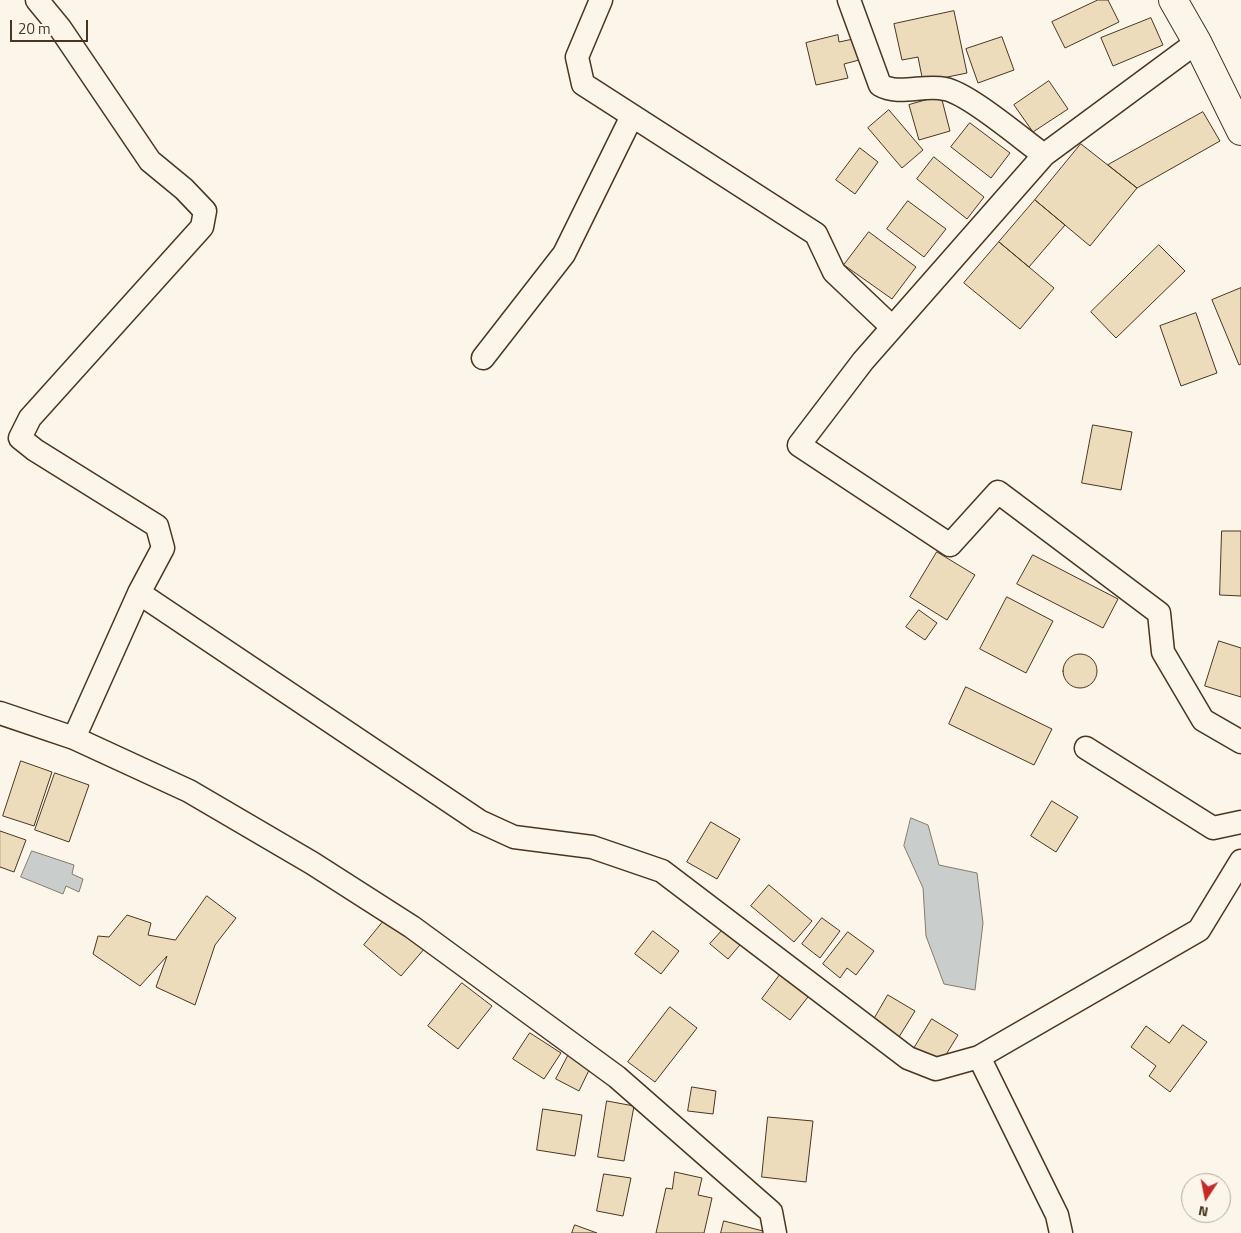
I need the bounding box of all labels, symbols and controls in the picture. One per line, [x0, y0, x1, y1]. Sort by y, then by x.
scale bar [12, 10, 90, 42]
text: 20 m [18, 17, 51, 40]
north arrow [1181, 1173, 1231, 1223]
text: N [1196, 1201, 1210, 1223]

